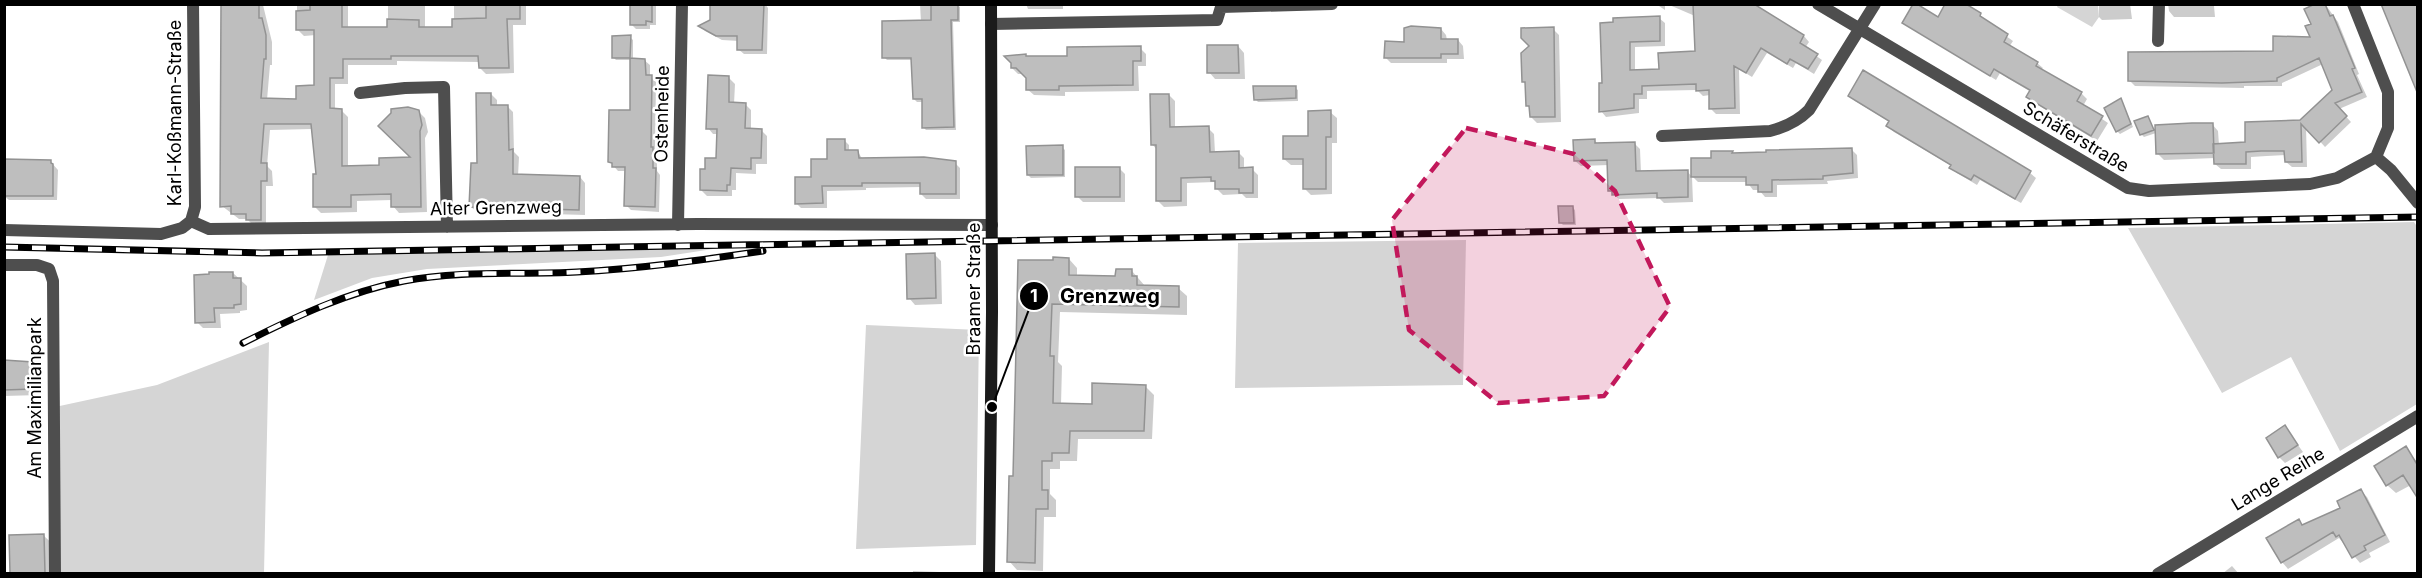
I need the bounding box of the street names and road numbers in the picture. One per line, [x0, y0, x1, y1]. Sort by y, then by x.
street label: Karl-Koßmann-Straße [164, 20, 185, 206]
street label: Ostenheide [650, 65, 673, 163]
street label: Schäferstraße [2019, 97, 2133, 176]
street label: Alter Grenzweg [430, 196, 562, 219]
street label: Braamer Straße [963, 223, 984, 355]
street label: Am Maximilianpark [24, 317, 45, 479]
street label: Lange Reihe [2227, 443, 2328, 515]

